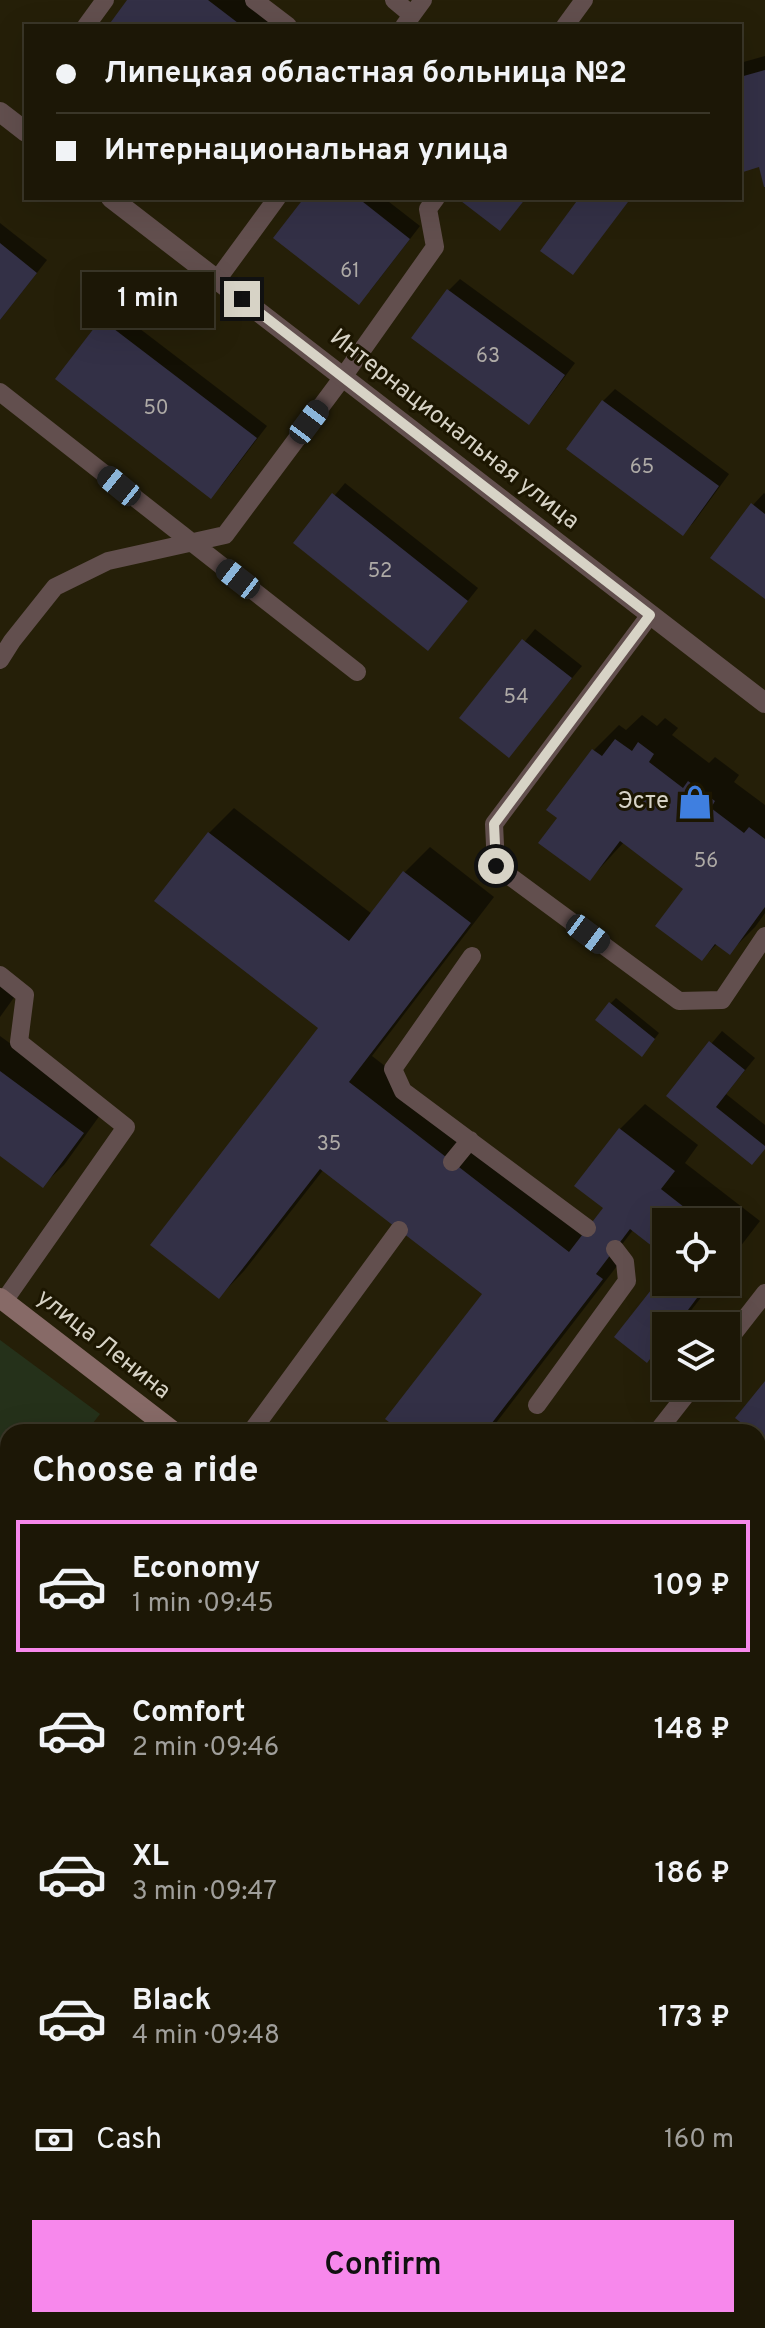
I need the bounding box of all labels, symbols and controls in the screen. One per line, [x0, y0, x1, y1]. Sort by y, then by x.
text: Липецкая областная больница №2 [104, 56, 627, 93]
text: Интернациональная улица [104, 133, 509, 170]
house number: 61 [340, 259, 360, 285]
callout: 1 min [82, 271, 214, 327]
route end [224, 281, 260, 317]
text: 1 min [117, 283, 179, 316]
street label: Интернациональная улица [323, 323, 585, 537]
house number: 63 [476, 344, 500, 370]
house number: 50 [143, 396, 169, 422]
car [285, 396, 333, 448]
house number: 65 [630, 455, 654, 481]
car [93, 462, 145, 510]
car [212, 555, 264, 603]
house number: 52 [368, 559, 392, 585]
house number: 54 [503, 685, 529, 711]
shop icon: Эсте [676, 783, 714, 821]
place label: Эсте [618, 787, 669, 817]
route start [478, 848, 514, 884]
house number: 56 [694, 849, 718, 875]
car [562, 910, 614, 958]
house number: 35 [317, 1132, 341, 1158]
map controls [652, 1208, 740, 1400]
button: locate [652, 1208, 740, 1296]
street label: улица Ленина [30, 1283, 176, 1407]
button: layers [652, 1312, 740, 1400]
text: Choose a ride [32, 1449, 258, 1495]
icon: car [36, 1550, 108, 1622]
text: Economy [132, 1551, 260, 1588]
text: 109 ₽ [654, 1568, 730, 1605]
text: 1 min · 09:45 [132, 1588, 274, 1621]
icon: car [36, 1694, 108, 1766]
text: Comfort [132, 1695, 245, 1732]
text: 148 ₽ [654, 1712, 730, 1749]
text: 2 min · 09:46 [132, 1732, 279, 1765]
icon: car [36, 1838, 108, 1910]
text: XL [132, 1839, 169, 1876]
text: 186 ₽ [654, 1856, 730, 1893]
text: 3 min · 09:47 [132, 1876, 277, 1909]
icon: car [36, 1982, 108, 2054]
text: Black [132, 1983, 211, 2020]
text: 173 ₽ [658, 2000, 730, 2037]
text: 4 min · 09:48 [132, 2020, 280, 2053]
icon: cash [32, 2118, 76, 2162]
text: Cash [96, 2122, 162, 2159]
text: 160 m [664, 2124, 734, 2157]
button: Confirm [32, 2220, 734, 2312]

